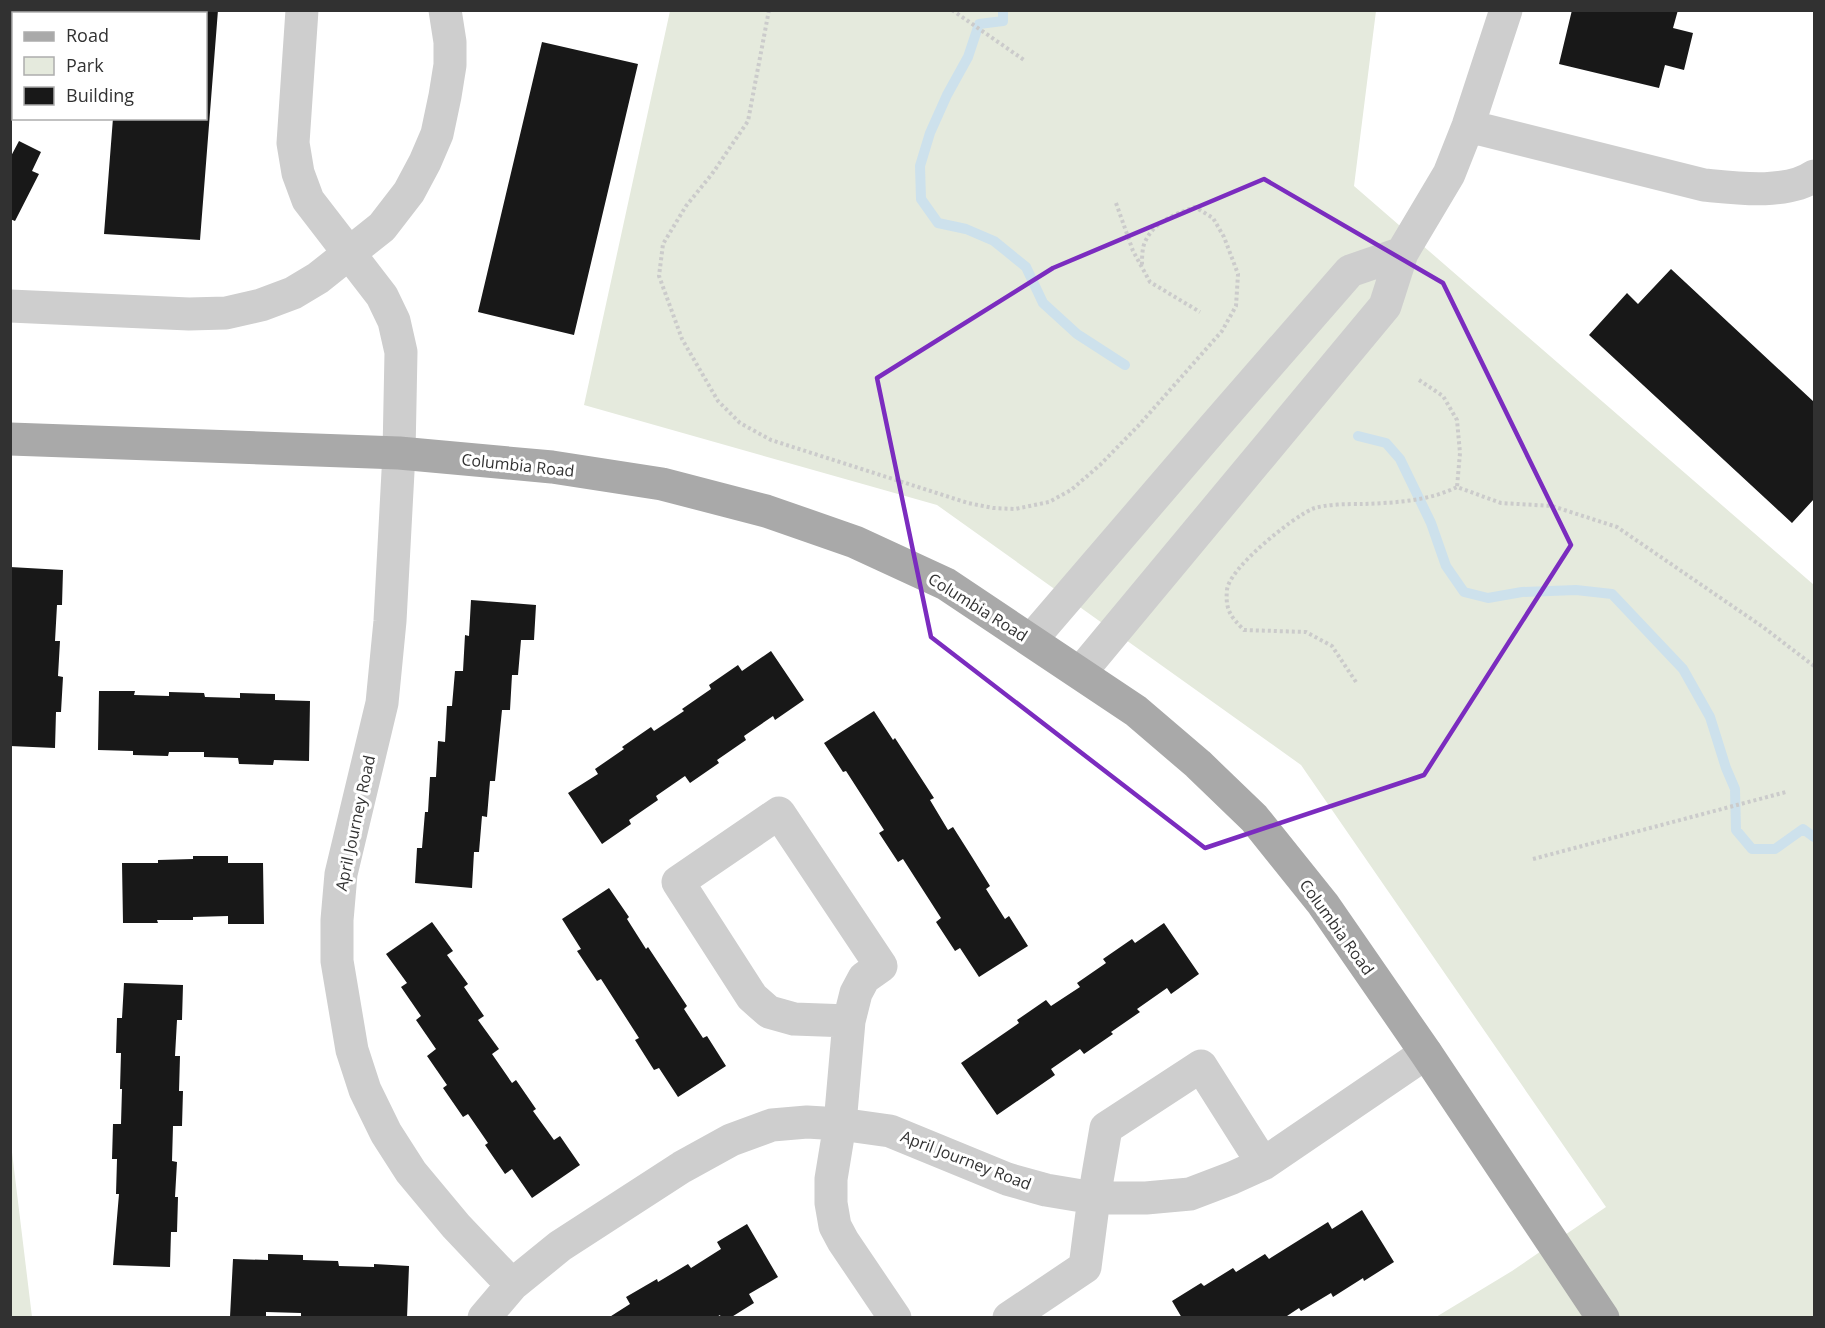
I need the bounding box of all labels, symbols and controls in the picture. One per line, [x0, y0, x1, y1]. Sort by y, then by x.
legend [12, 12, 207, 120]
text: Road [66, 23, 109, 47]
text: Park [66, 53, 104, 77]
text: Building [66, 83, 134, 107]
street label: Columbia Road [460, 448, 576, 482]
street label: Columbia Road [924, 568, 1032, 646]
street label: April Journey Road [330, 753, 380, 893]
street label: Columbia Road [1295, 875, 1379, 979]
street label: April Journey Road [898, 1125, 1034, 1195]

